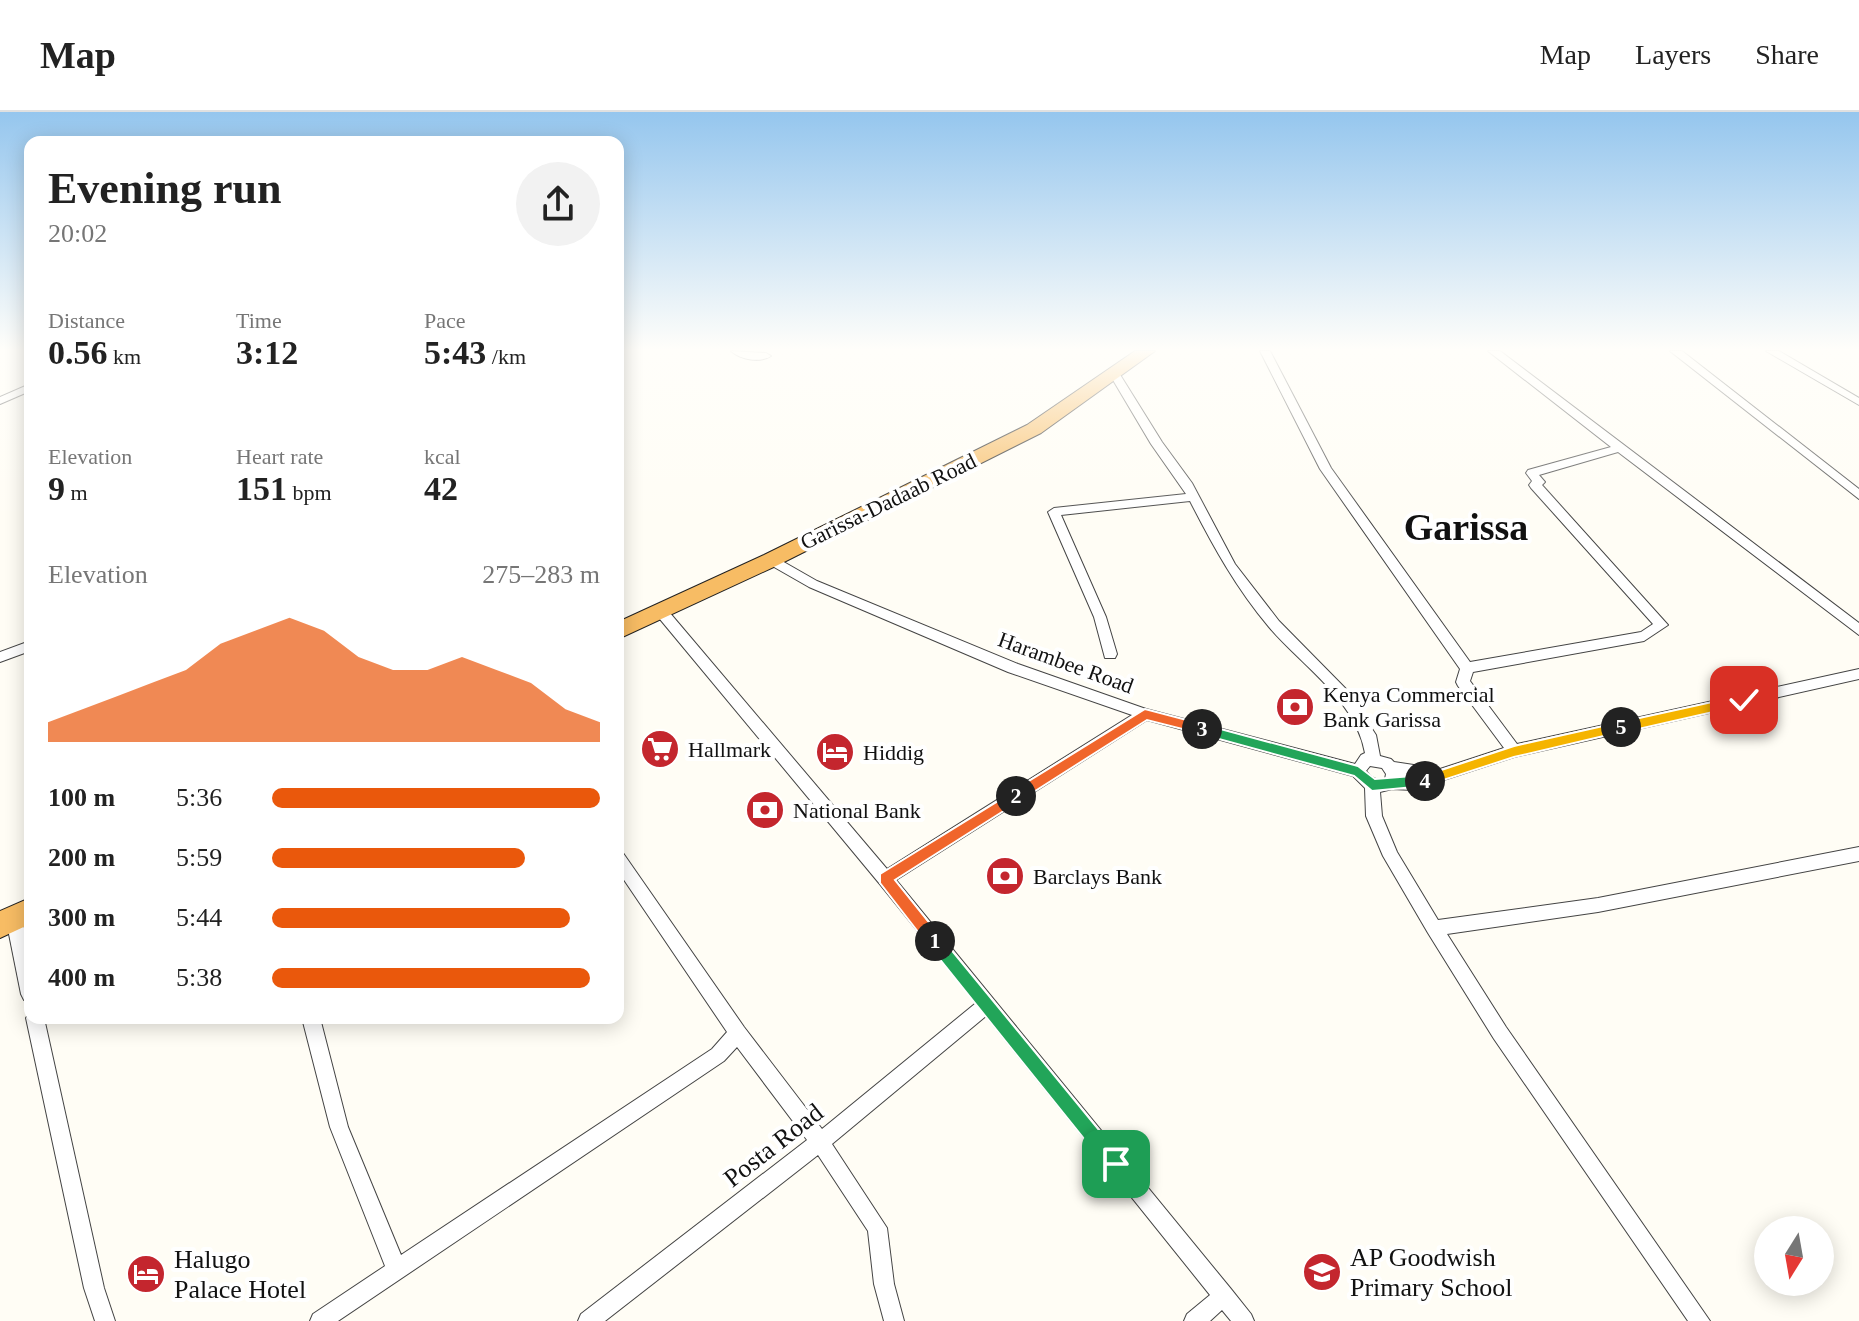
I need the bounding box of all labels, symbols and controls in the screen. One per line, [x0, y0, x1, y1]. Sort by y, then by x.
text: Map [40, 34, 116, 76]
text: Map [1540, 39, 1591, 70]
text: Layers [1635, 39, 1711, 70]
text: Share [1755, 39, 1819, 70]
button: share [516, 162, 600, 246]
text: Evening run [48, 164, 282, 213]
text: 20:02 [48, 219, 107, 248]
text: Distance [48, 308, 125, 333]
text: Time [236, 308, 282, 333]
text: Pace [424, 308, 466, 333]
text: 0.56 [48, 334, 108, 371]
text: 3:12 [236, 334, 298, 371]
text: 5:43 [424, 334, 486, 371]
text: km [108, 344, 141, 369]
text: /km [486, 344, 526, 369]
text: Elevation [48, 444, 132, 469]
text: Heart rate [236, 444, 323, 469]
text: kcal [424, 444, 461, 469]
street label: Garissa-Dadaab Road [796, 448, 980, 555]
text: 9 [48, 470, 65, 507]
text: 151 [236, 470, 287, 507]
text: 42 [424, 470, 458, 507]
text: m [65, 480, 88, 505]
text: bpm [287, 480, 332, 505]
district label: Garissa [1404, 506, 1528, 548]
text: Elevation [48, 560, 148, 589]
text: 275–283 m [482, 560, 600, 589]
street label: Harambee Road [995, 626, 1137, 699]
pin [1710, 666, 1778, 734]
icon: check [1722, 678, 1766, 722]
place label: Kenya Commercial Bank Garissa [1323, 682, 1495, 732]
bank icon: Kenya Commercial Bank Garissa [1274, 686, 1316, 728]
pin: 5 [1601, 707, 1641, 747]
pin: 3 [1182, 709, 1222, 749]
text: 5 [1616, 714, 1627, 739]
text: 3 [1197, 716, 1208, 741]
supermarket icon: Hallmark [639, 728, 681, 770]
hotel icon: Hiddig [814, 731, 856, 773]
place label: Hallmark [688, 737, 771, 762]
place label: Hiddig [863, 740, 924, 765]
pin: 4 [1405, 761, 1445, 801]
text: 4 [1420, 768, 1431, 793]
pin: 2 [996, 776, 1036, 816]
text: 100 m [48, 783, 115, 812]
text: 5:36 [176, 783, 222, 812]
text: 2 [1011, 783, 1022, 808]
bank icon: National Bank [744, 789, 786, 831]
place label: National Bank [793, 798, 921, 823]
text: 200 m [48, 843, 115, 872]
text: 5:59 [176, 843, 222, 872]
bank icon: Barclays Bank [984, 855, 1026, 897]
place label: Barclays Bank [1033, 864, 1162, 889]
text: 300 m [48, 903, 115, 932]
text: 5:44 [176, 903, 222, 932]
pin: 1 [915, 921, 955, 961]
text: 1 [930, 928, 941, 953]
text: 400 m [48, 963, 115, 992]
text: 5:38 [176, 963, 222, 992]
street label: Posta Road [718, 1098, 829, 1193]
pin [1082, 1130, 1150, 1198]
icon: arrive [1094, 1142, 1138, 1186]
north arrow [1754, 1216, 1834, 1296]
map controls [1754, 1216, 1834, 1296]
place label: AP Goodwish Primary School [1350, 1243, 1513, 1302]
place label: Halugo Palace Hotel [174, 1245, 306, 1304]
school or university icon: AP Goodwish Primary School [1301, 1251, 1343, 1293]
hotel icon: Halugo Palace Hotel [125, 1253, 167, 1295]

